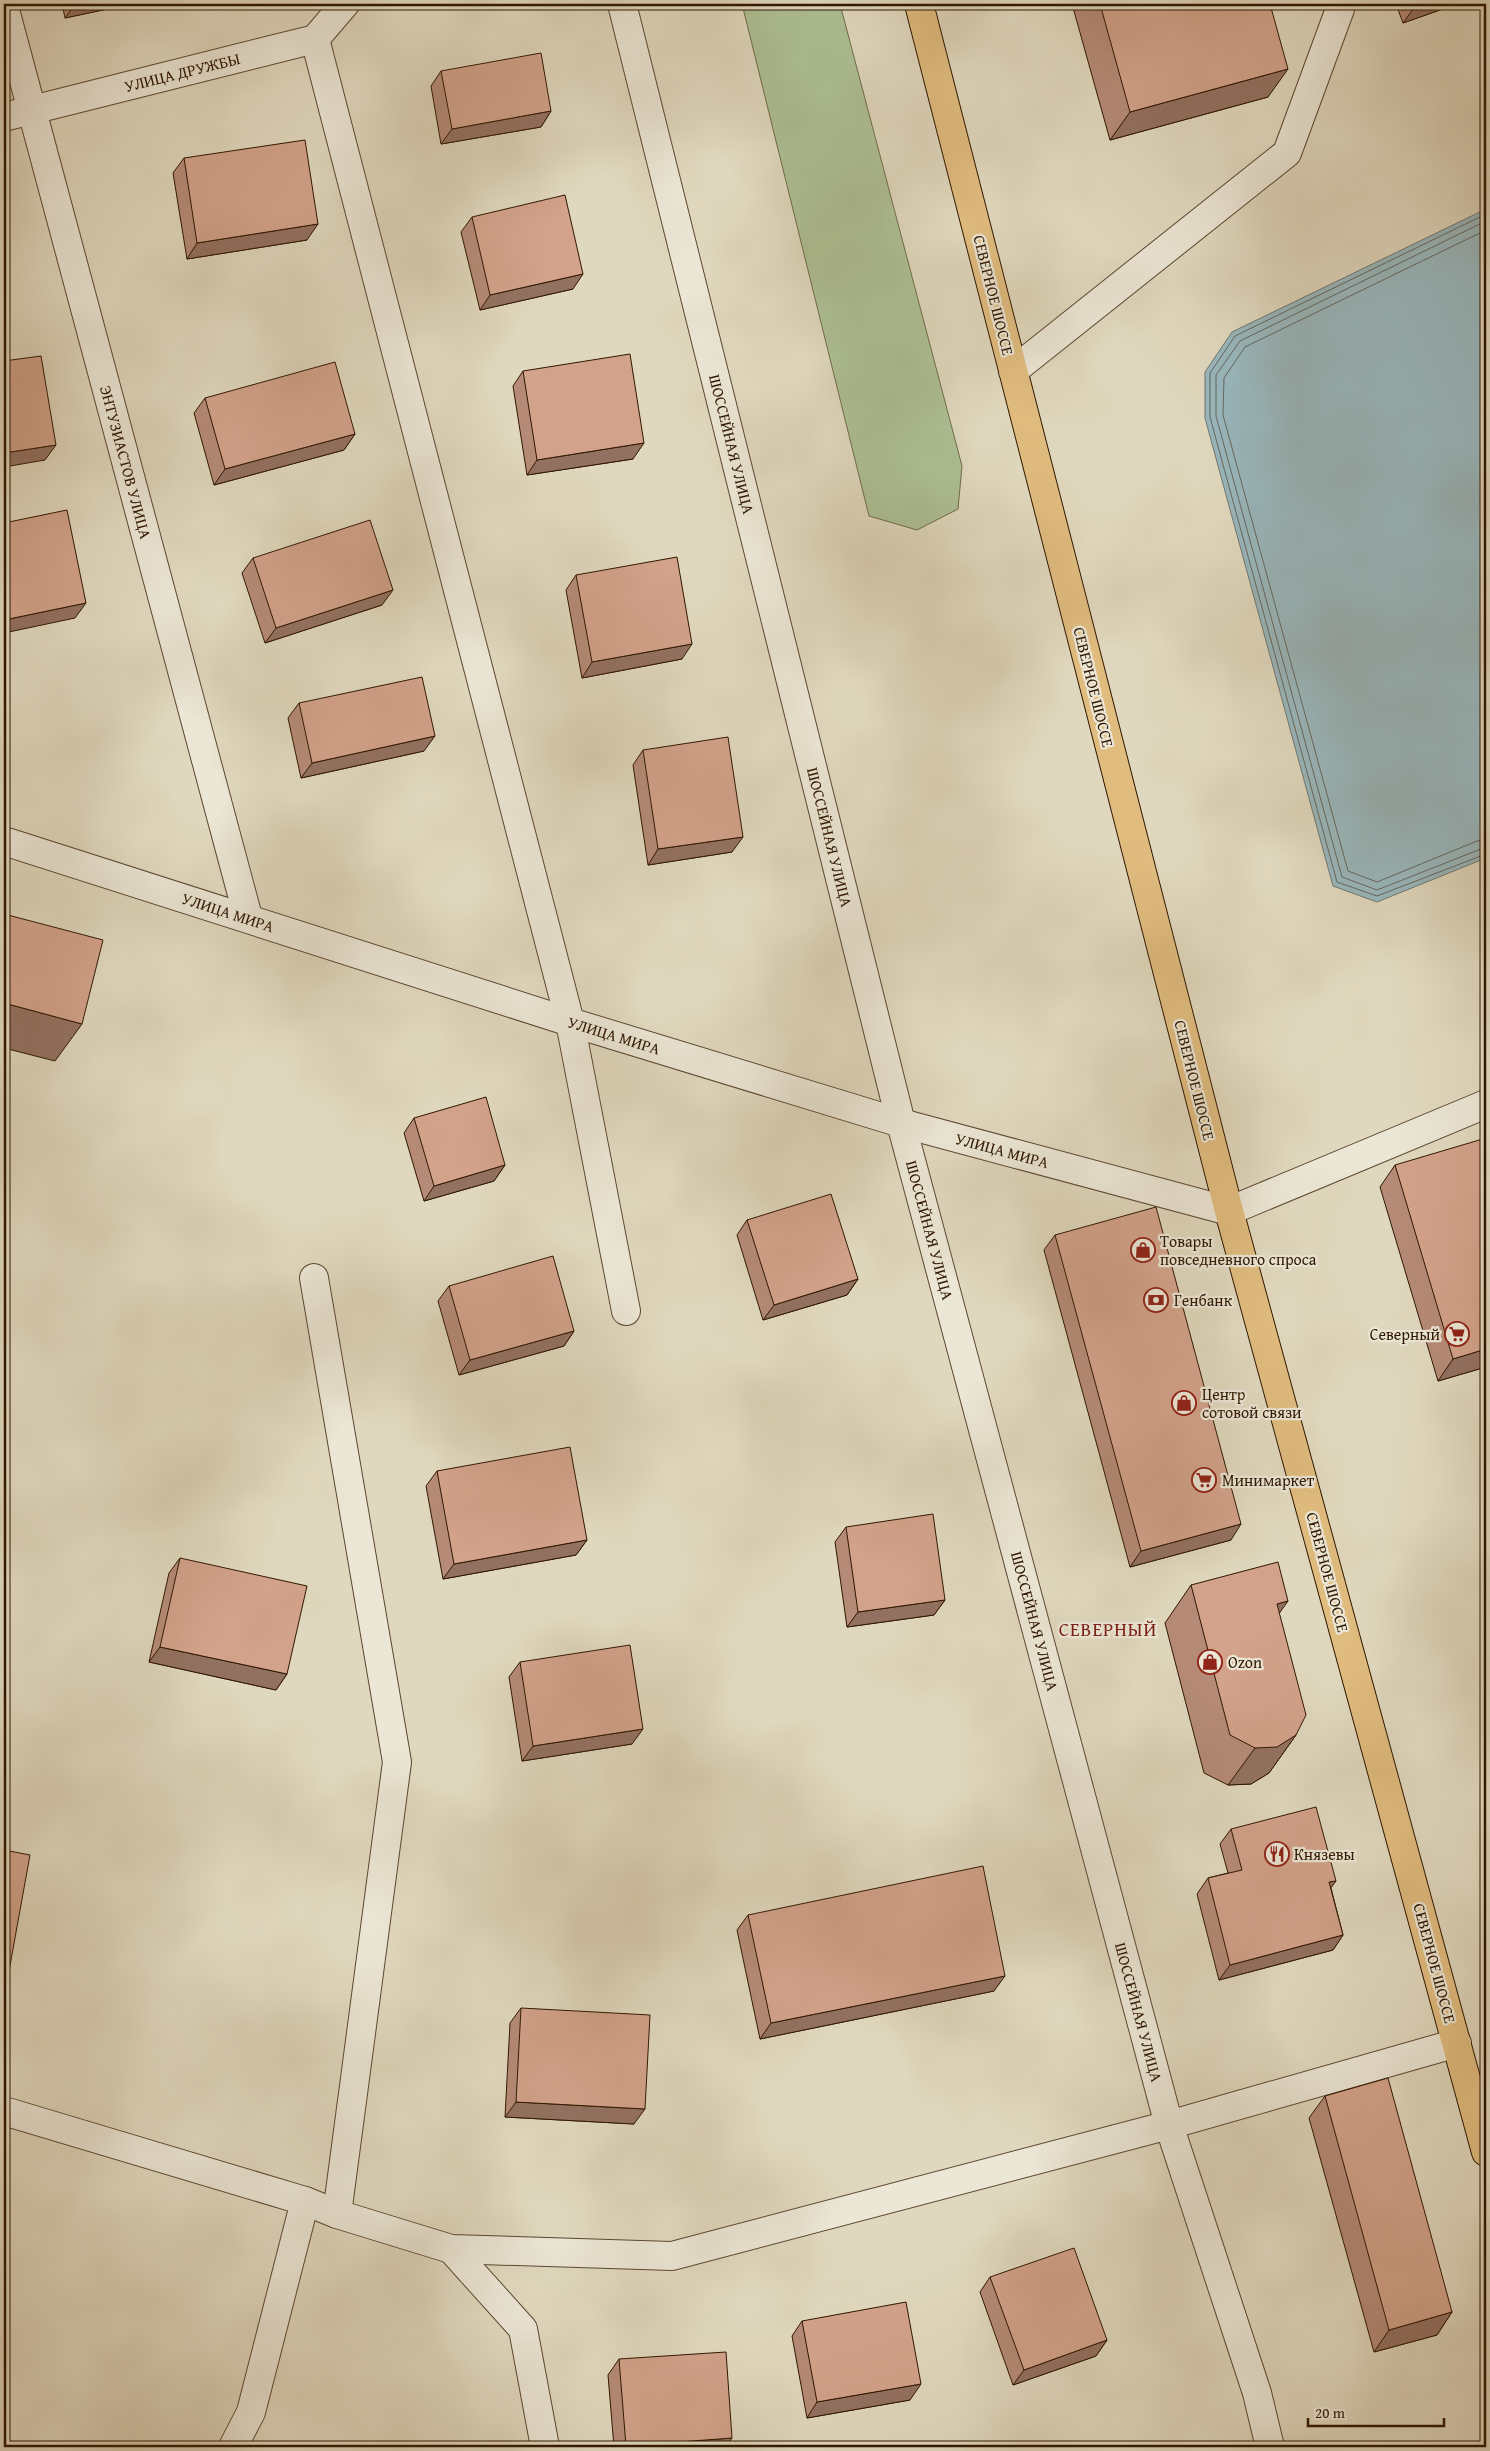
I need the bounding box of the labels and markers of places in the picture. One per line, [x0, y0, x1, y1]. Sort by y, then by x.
place label: Товары повседневного спроса [1160, 1229, 1317, 1271]
shop icon: Товары повседневного спроса [1130, 1237, 1156, 1263]
bank icon: Генбанк [1143, 1287, 1169, 1313]
place label: Генбанк [1174, 1288, 1233, 1312]
supermarket icon: Северный [1444, 1321, 1470, 1347]
place label: Северный [1370, 1322, 1440, 1346]
place label: Центр сотовой связи [1202, 1382, 1302, 1424]
shop icon: Центр сотовой связи [1171, 1390, 1197, 1416]
supermarket icon: Минимаркет [1191, 1467, 1217, 1493]
place label: Минимаркет [1222, 1468, 1314, 1492]
shop icon: Ozon [1197, 1649, 1223, 1675]
place label: Ozon [1228, 1650, 1262, 1674]
restaurant icon: Князевы [1264, 1841, 1290, 1867]
place label: Князевы [1294, 1842, 1355, 1866]

